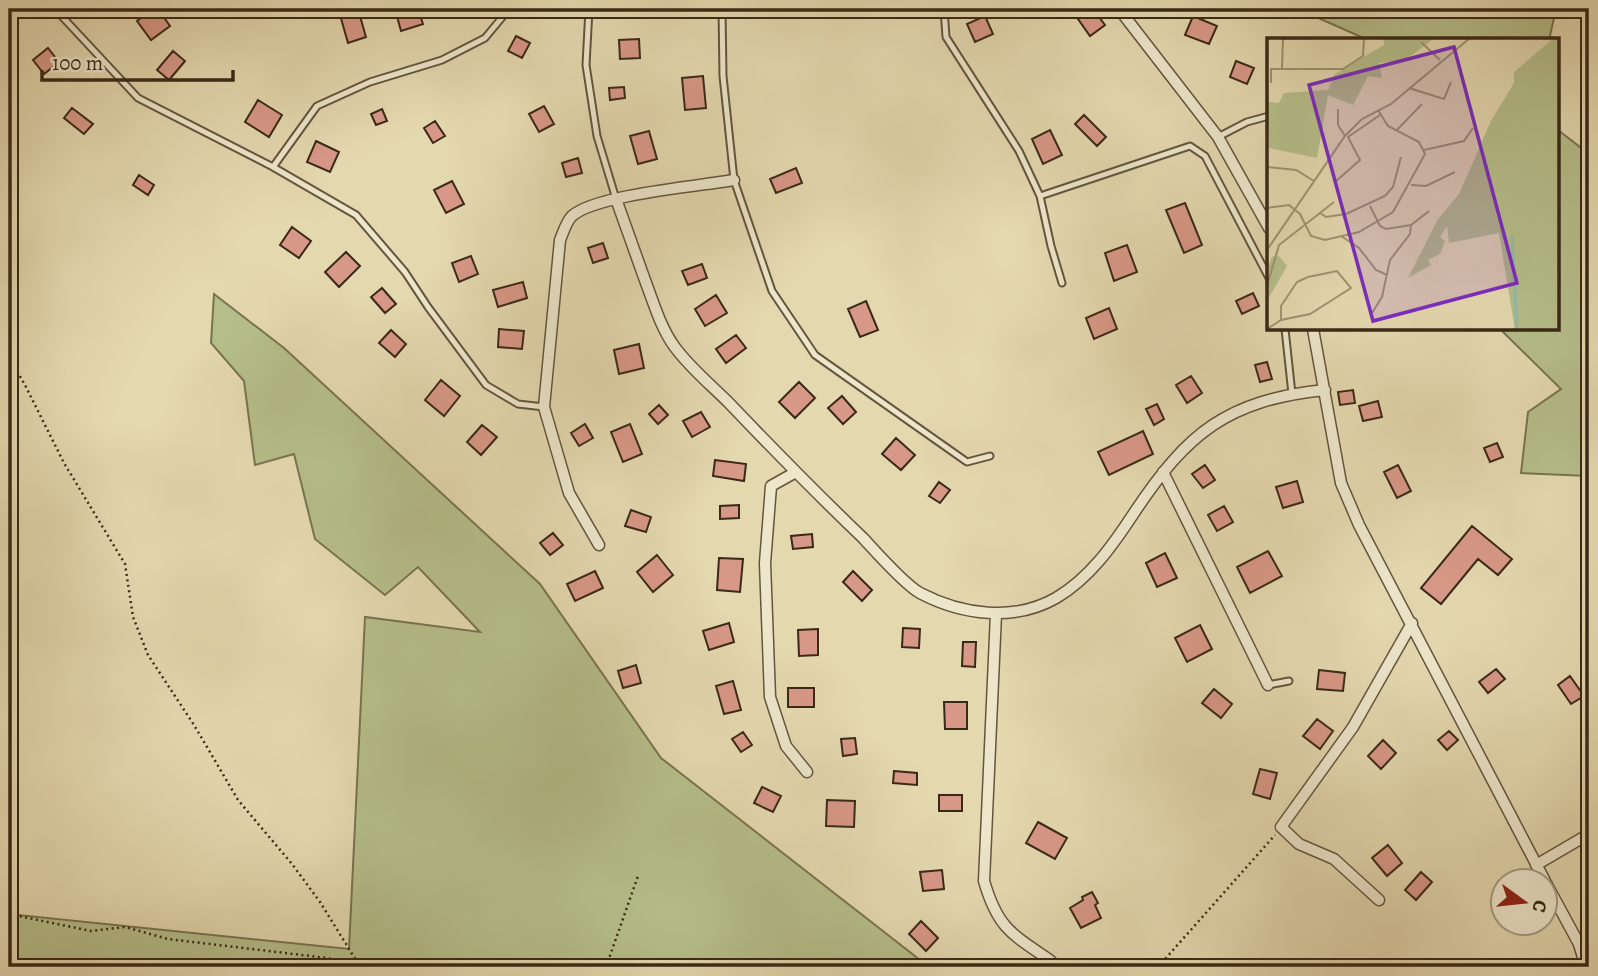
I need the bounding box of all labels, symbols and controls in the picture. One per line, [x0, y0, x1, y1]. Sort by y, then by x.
scale bar [42, 38, 233, 82]
inset map [1267, 38, 1560, 331]
text: 100 m [52, 49, 103, 77]
north arrow [1490, 867, 1560, 937]
text: С [1525, 897, 1554, 915]

